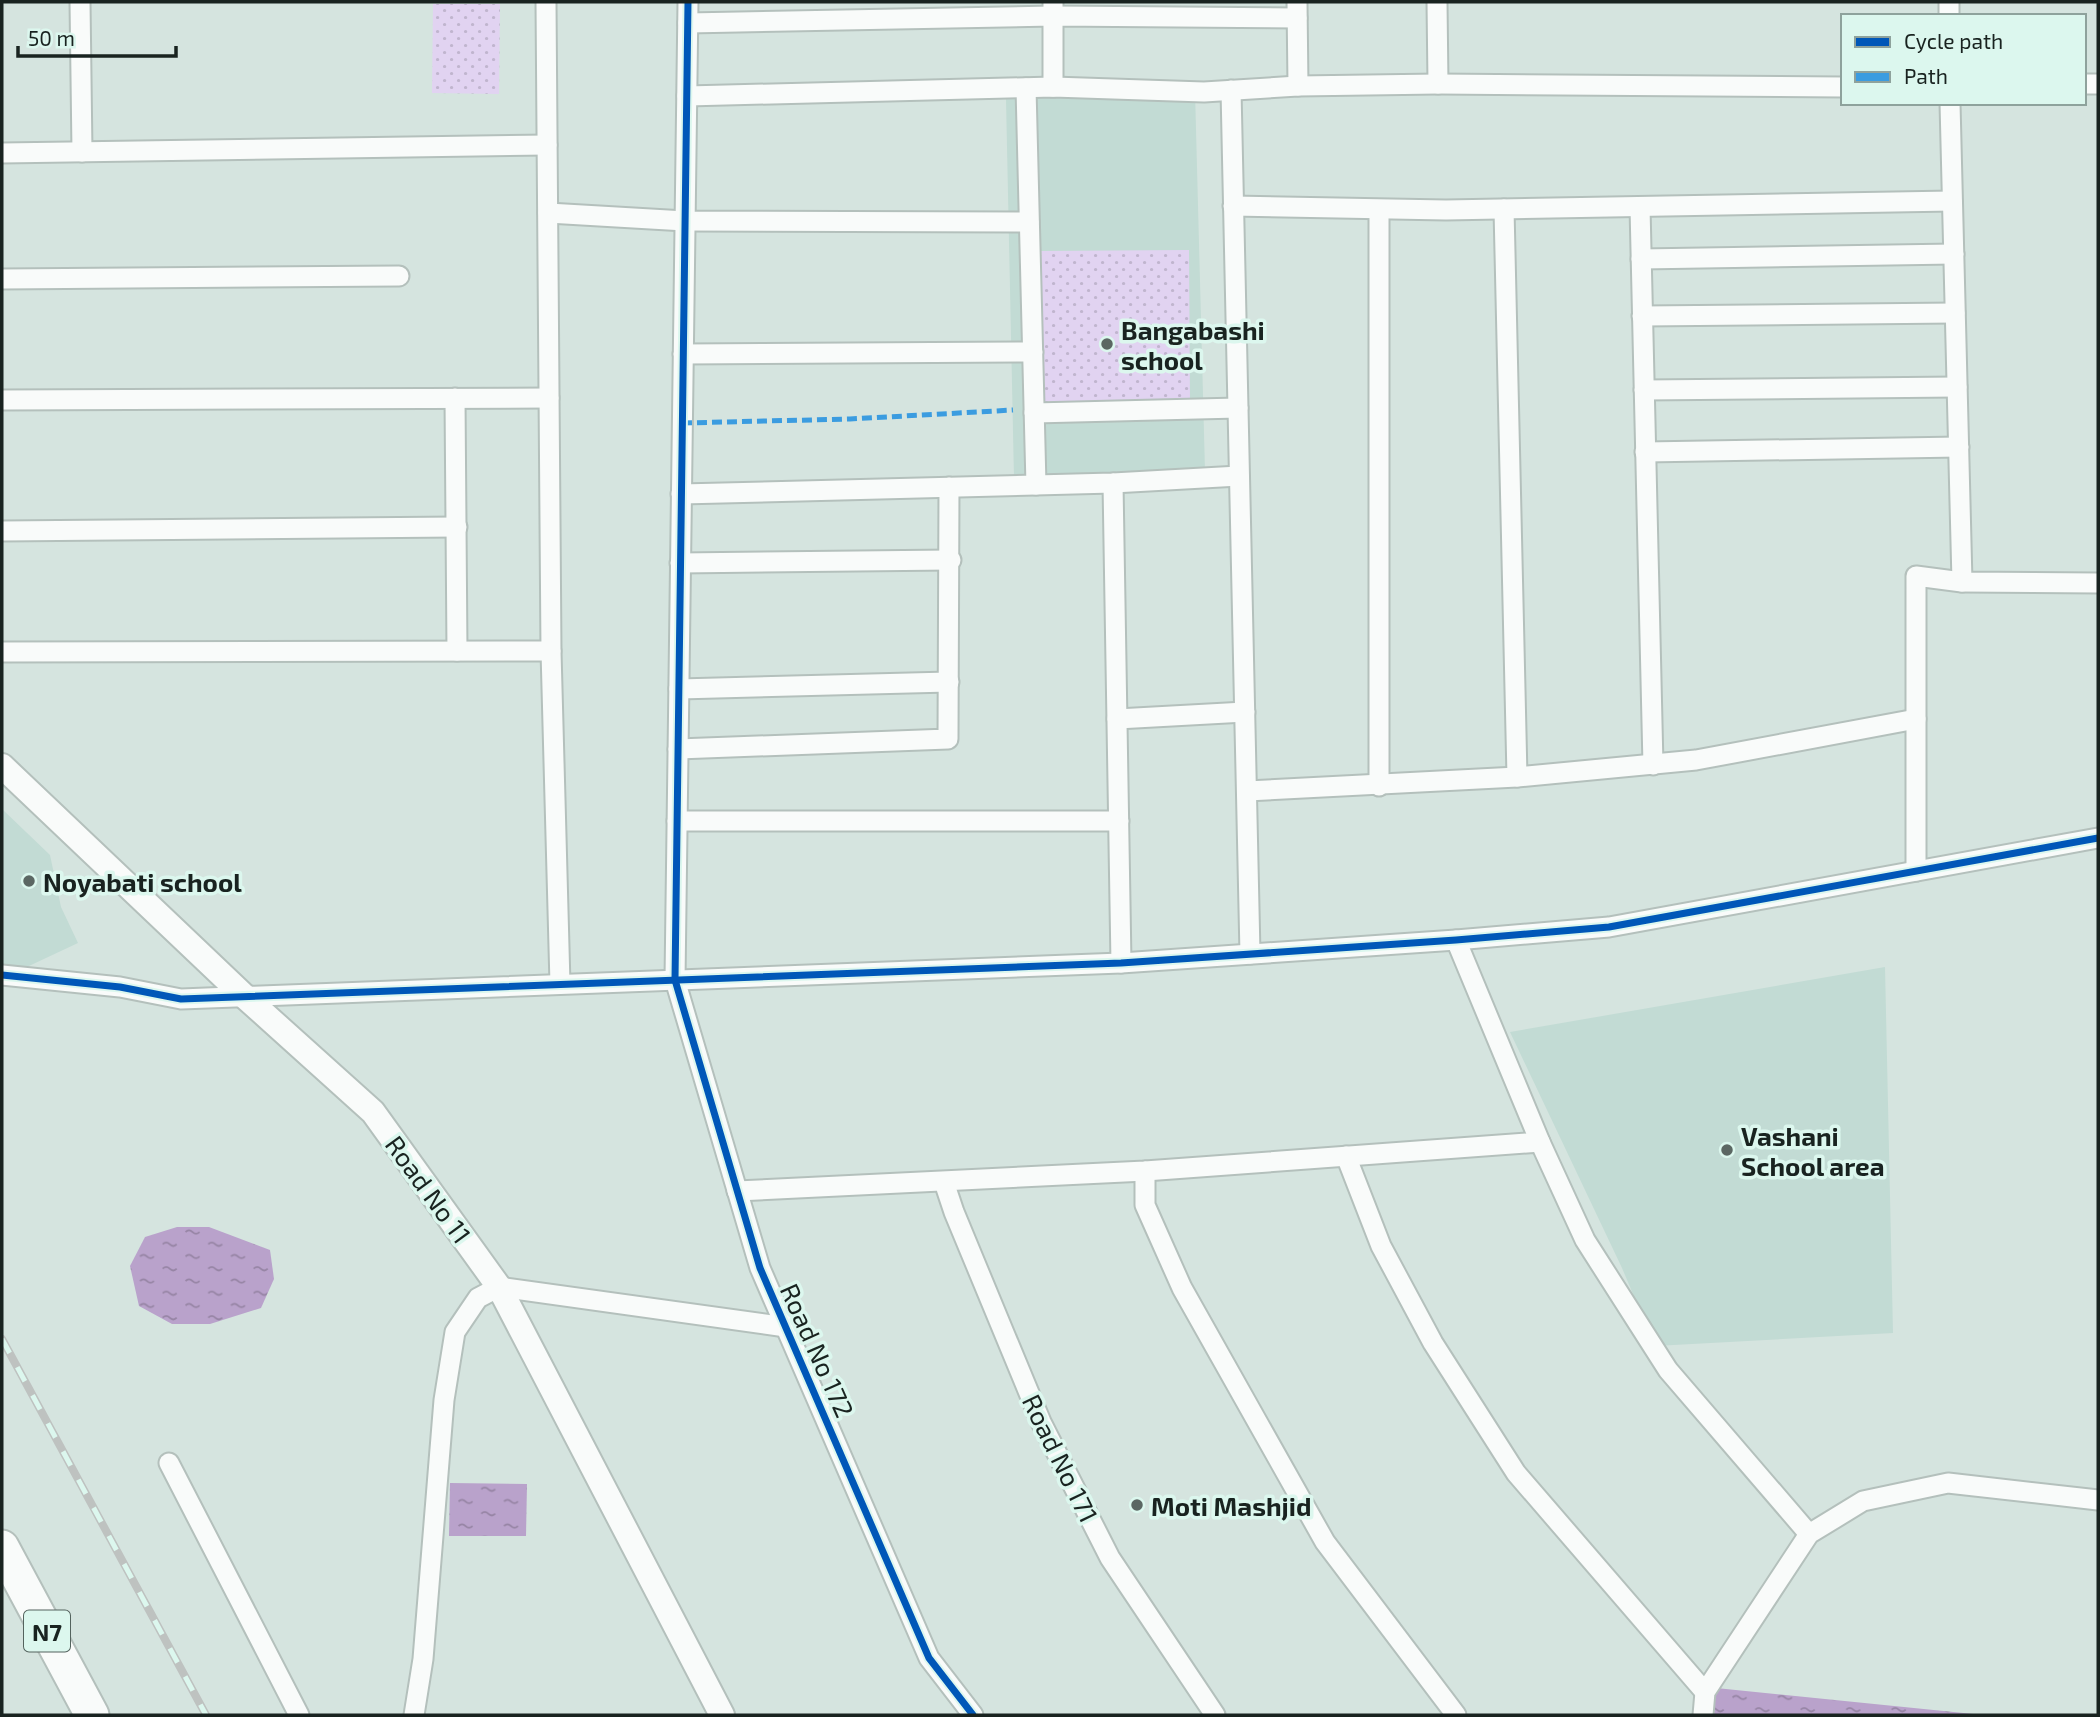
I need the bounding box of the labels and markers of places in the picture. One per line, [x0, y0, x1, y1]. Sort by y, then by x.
place label: Bangabashi school [1121, 314, 1265, 375]
marker: Bangabashi school [1099, 336, 1115, 352]
place label: Noyabati school [43, 866, 242, 898]
marker: Noyabati school [21, 873, 37, 889]
place label: Vashani School area [1741, 1120, 1885, 1181]
marker: Vashani School area [1719, 1142, 1735, 1158]
place label: Moti Mashjid [1151, 1490, 1311, 1521]
marker: Moti Mashjid [1129, 1497, 1145, 1513]

